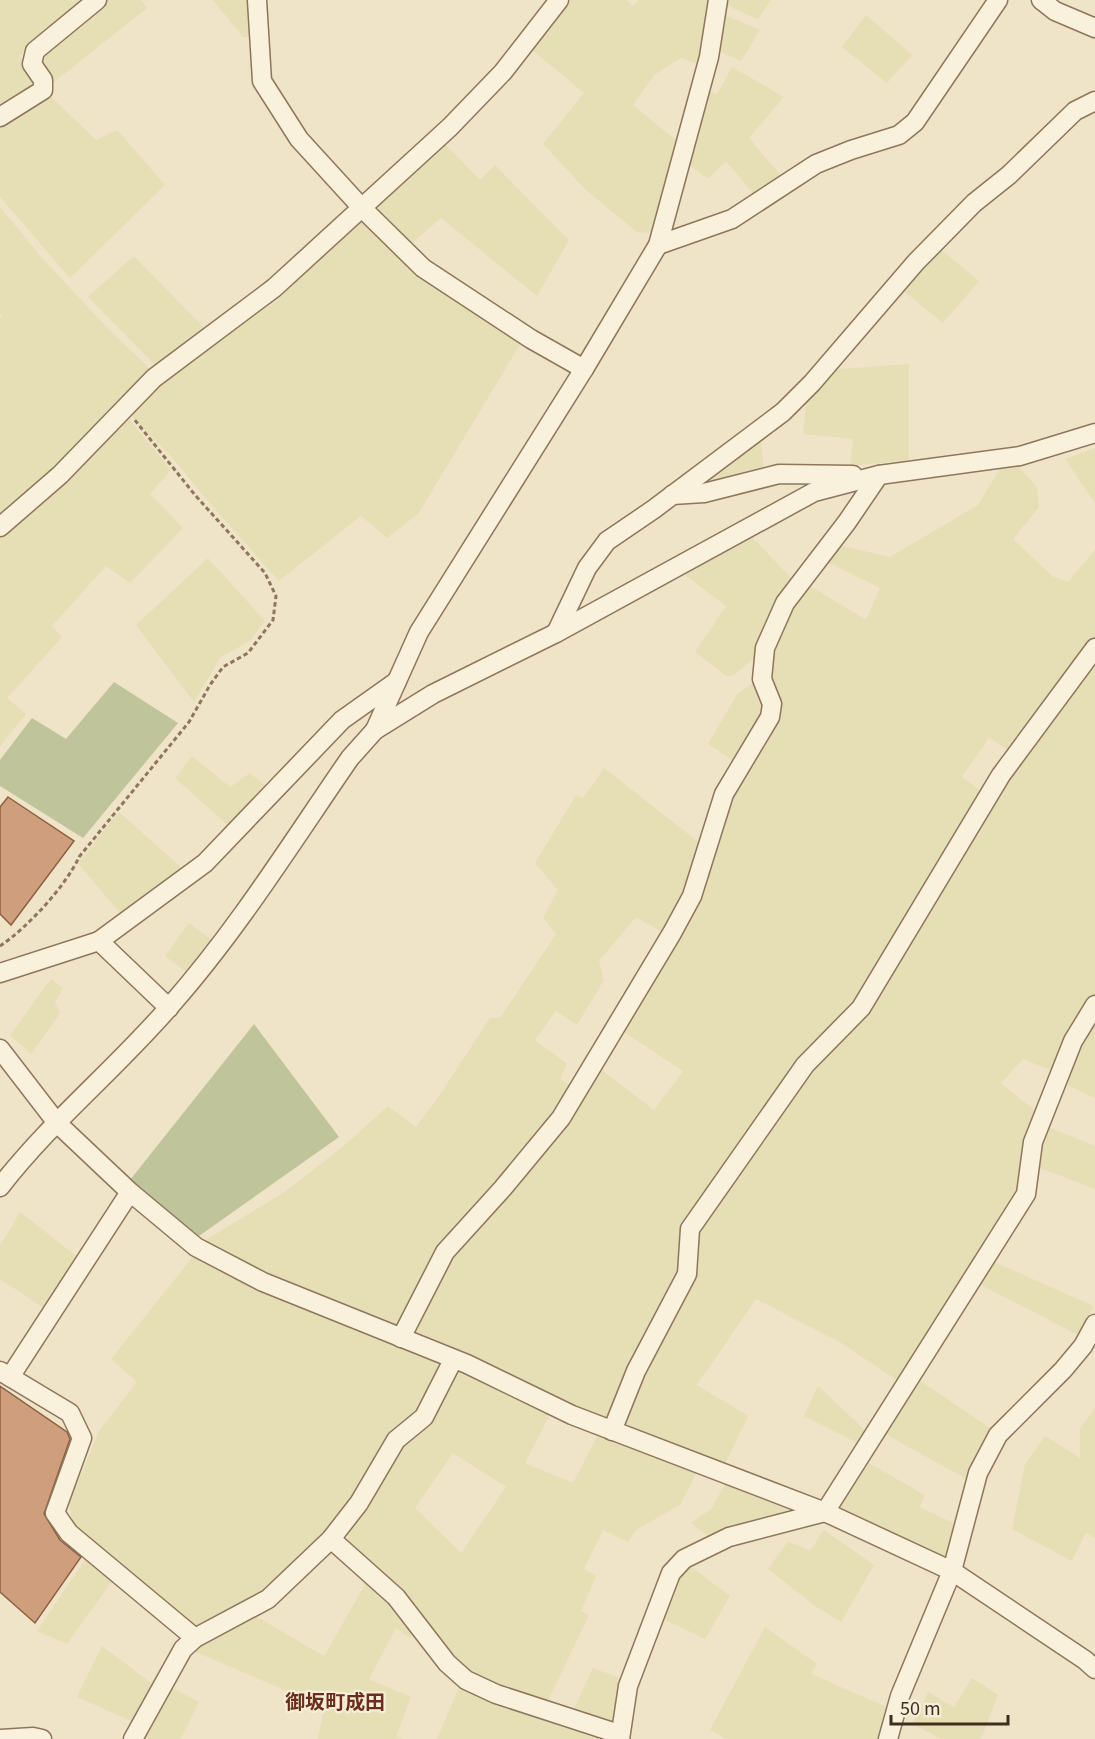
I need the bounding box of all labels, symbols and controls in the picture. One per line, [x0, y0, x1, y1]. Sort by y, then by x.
district label: 御坂町成田 [285, 1686, 385, 1715]
scale bar [891, 1688, 1008, 1726]
text: 50 m [900, 1694, 941, 1720]

